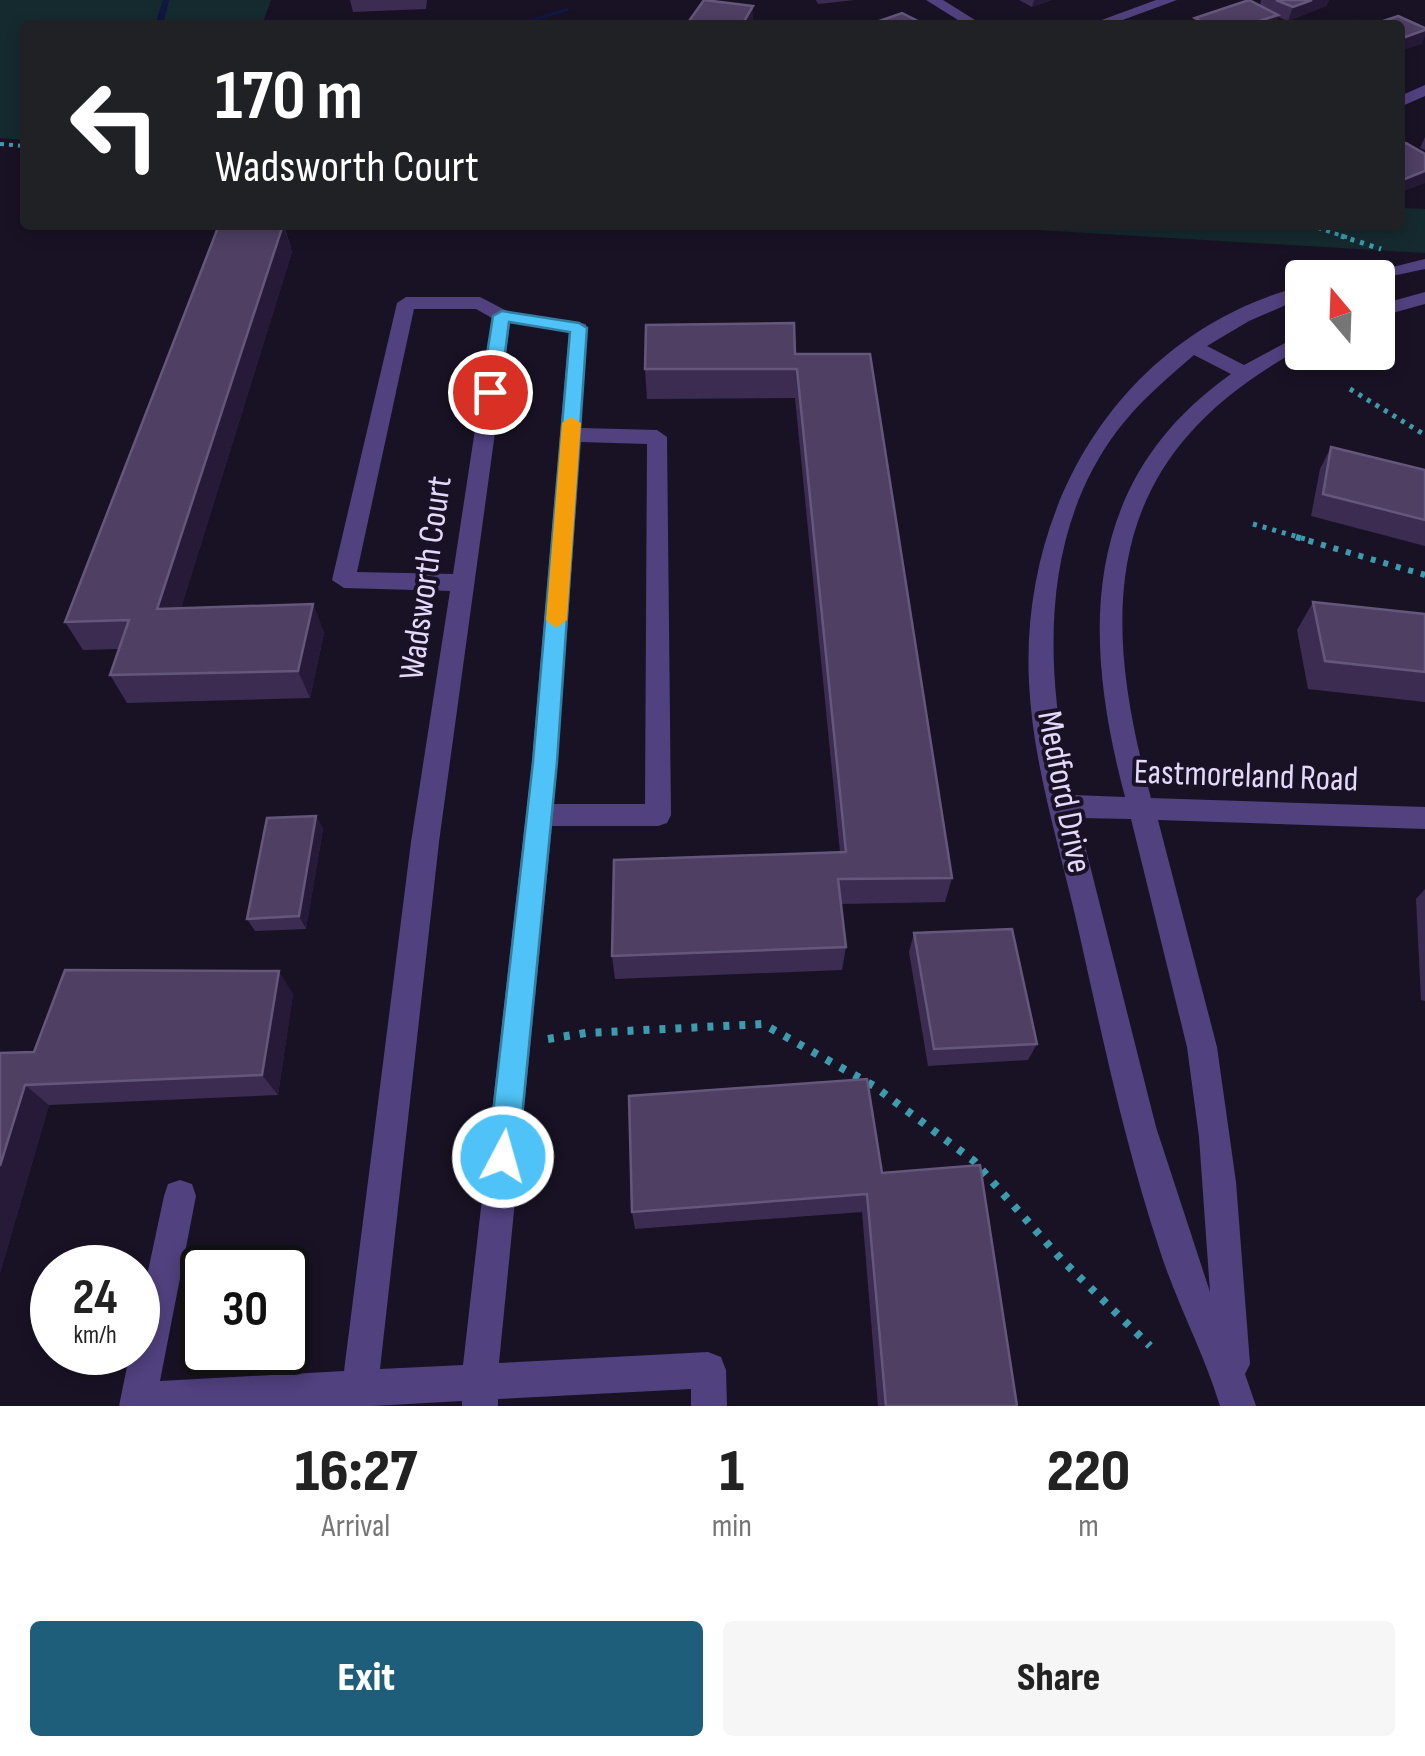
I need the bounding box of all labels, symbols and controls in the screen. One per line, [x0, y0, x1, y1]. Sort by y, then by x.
text: 170 m [215, 55, 363, 139]
icon: left [50, 60, 180, 190]
text: Wadsworth Court [215, 140, 479, 195]
north arrow [1285, 260, 1395, 370]
map controls [1285, 260, 1395, 370]
pin [448, 350, 533, 435]
icon: arrive [463, 365, 518, 420]
street label: Wadsworth Court [390, 473, 462, 683]
street label: Medford Drive [1027, 707, 1101, 877]
street label: Eastmoreland Road [1133, 751, 1359, 801]
position arrow [451, 1105, 555, 1209]
speed limit sign: 30 [180, 1245, 310, 1375]
text: 24 [73, 1268, 117, 1328]
text: km/h [73, 1320, 117, 1351]
text: 16:27 [295, 1436, 417, 1508]
text: 1 [720, 1436, 744, 1508]
text: 220 [1047, 1436, 1130, 1508]
text: Arrival [322, 1507, 390, 1546]
text: min [712, 1507, 752, 1546]
text: m [1078, 1507, 1099, 1546]
button: Exit [30, 1621, 703, 1736]
button: Share [723, 1621, 1395, 1736]

